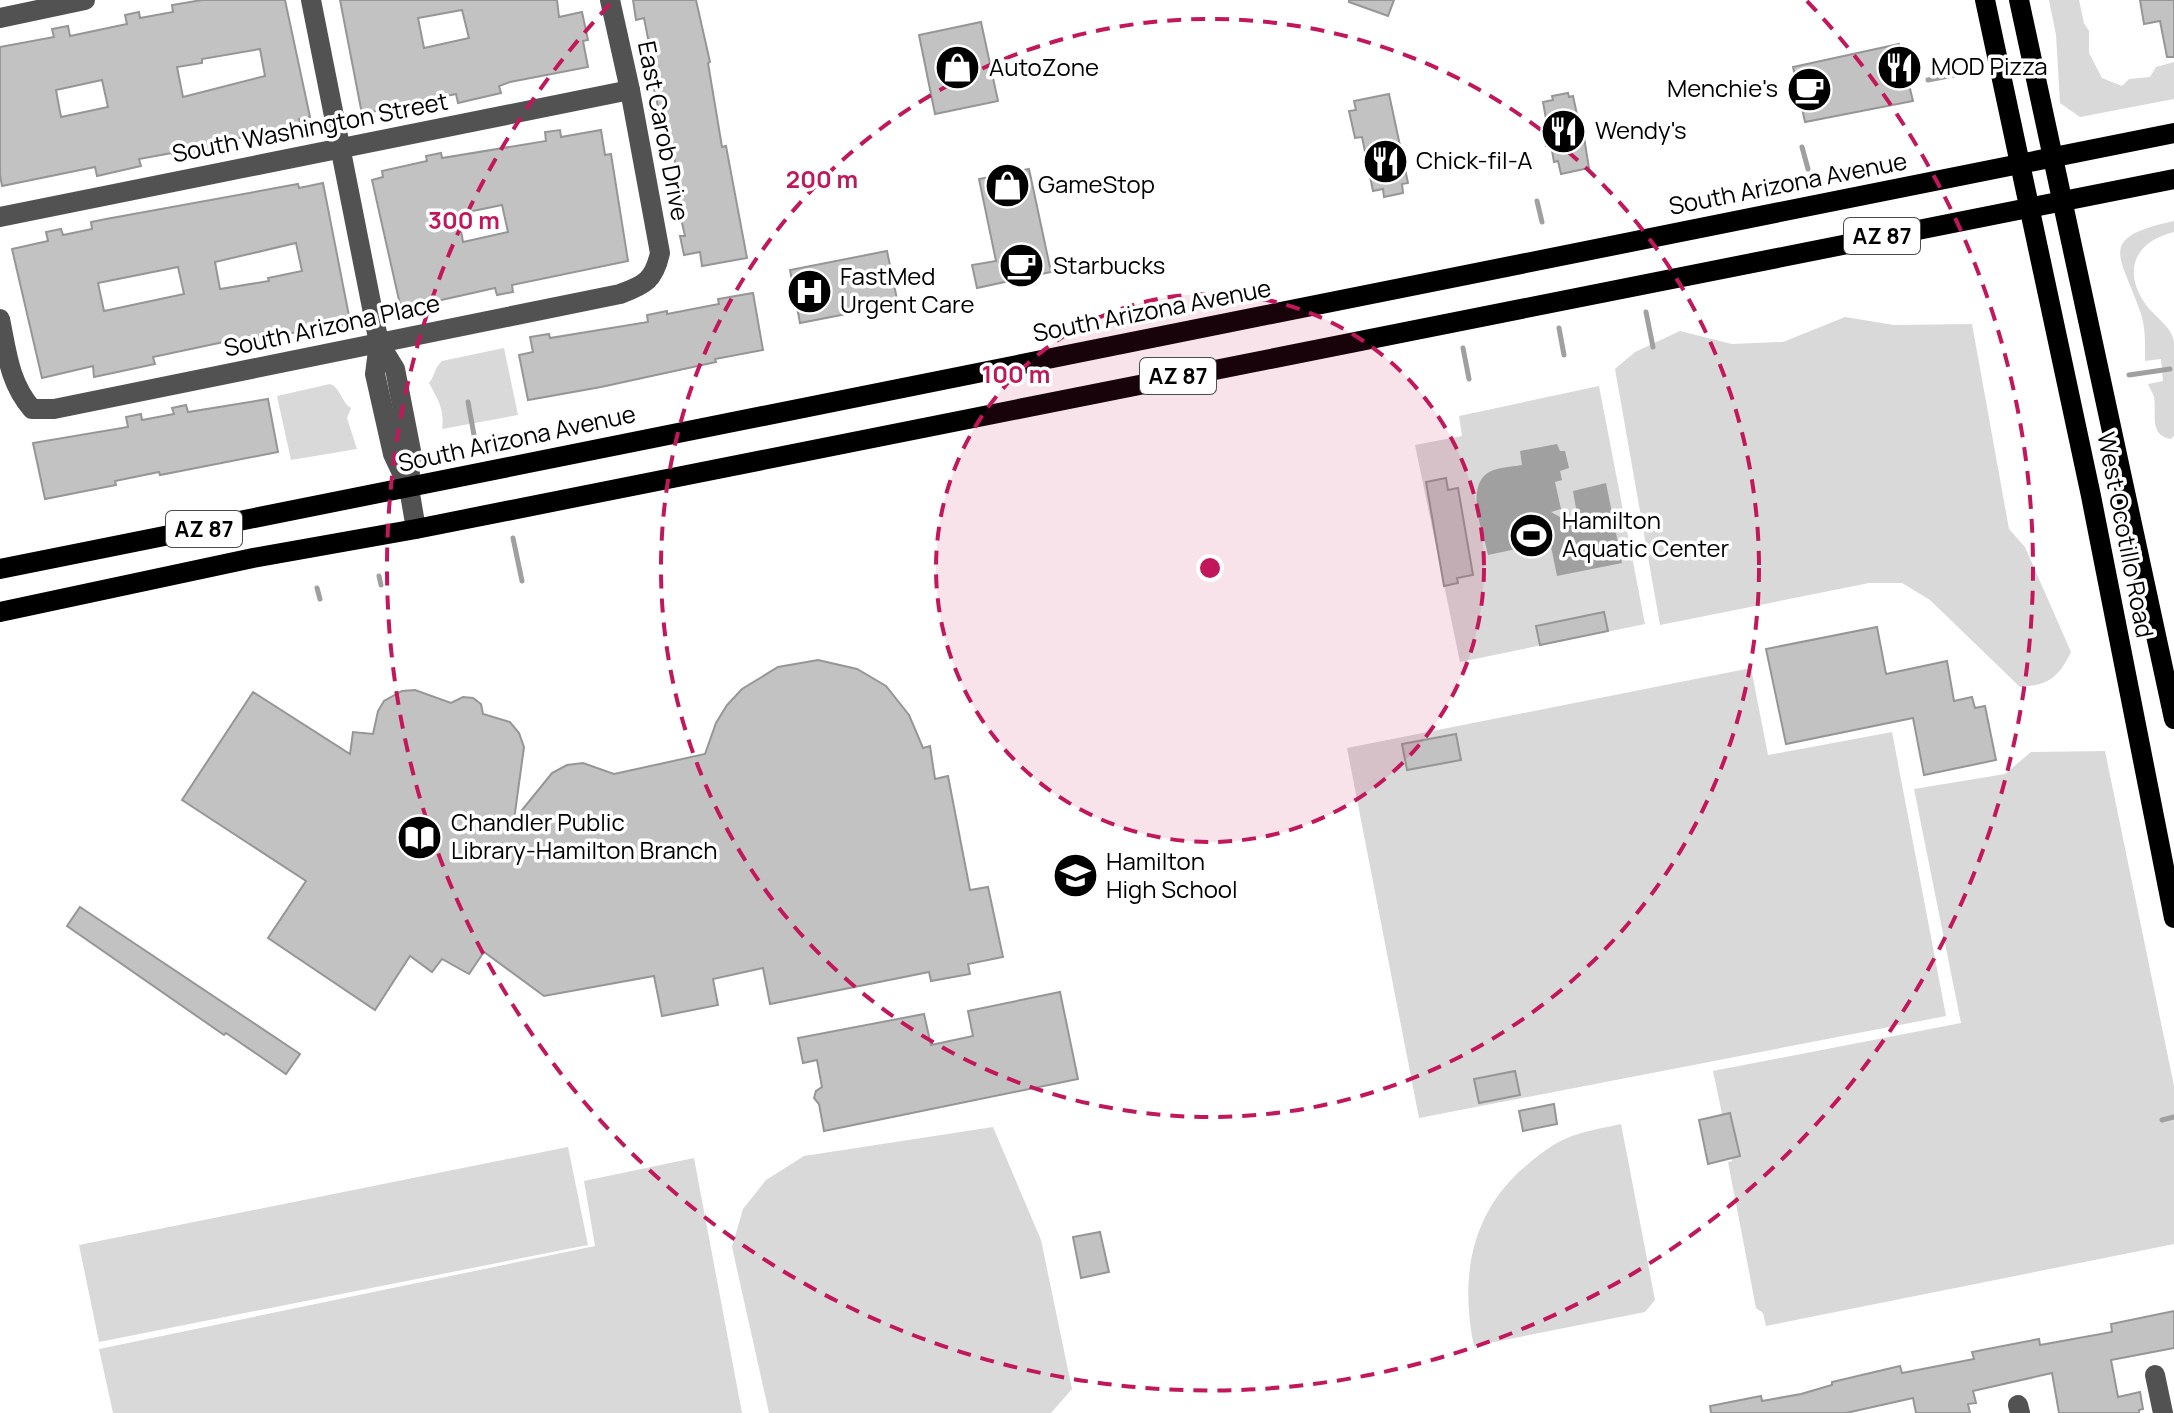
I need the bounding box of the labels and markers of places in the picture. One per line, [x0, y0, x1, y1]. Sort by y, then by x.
restaurant icon: MOD Pizza [1876, 43, 1924, 91]
shop icon: AutoZone [934, 44, 982, 92]
place label: MOD Pizza [1931, 49, 2048, 82]
place label: AutoZone [989, 50, 1099, 83]
cafe icon: Menchie's [1785, 65, 1833, 113]
place label: Menchie's [1667, 71, 1778, 104]
restaurant icon: Wendy's [1540, 107, 1588, 155]
place label: Wendy's [1595, 113, 1687, 146]
restaurant icon: Chick-fil-A [1361, 137, 1409, 185]
place label: Chick-fil-A [1416, 143, 1532, 176]
shop icon: GameStop [983, 161, 1031, 209]
place label: GameStop [1038, 167, 1155, 200]
cafe icon: Starbucks [998, 242, 1046, 290]
place label: Starbucks [1053, 248, 1165, 281]
place label: FastMed Urgent Care [840, 259, 975, 320]
hospital icon: FastMed Urgent Care [785, 267, 833, 315]
place label: Hamilton Aquatic Center [1562, 503, 1730, 564]
sports icon: Hamilton Aquatic Center [1507, 511, 1555, 559]
centre of rings [1196, 554, 1224, 582]
place label: Chandler Public Library-Hamilton Branch [451, 805, 717, 866]
library icon: Chandler Public Library-Hamilton Branch [396, 813, 444, 861]
place label: Hamilton High School [1106, 844, 1238, 905]
school or university icon: Hamilton High School [1051, 852, 1099, 900]

